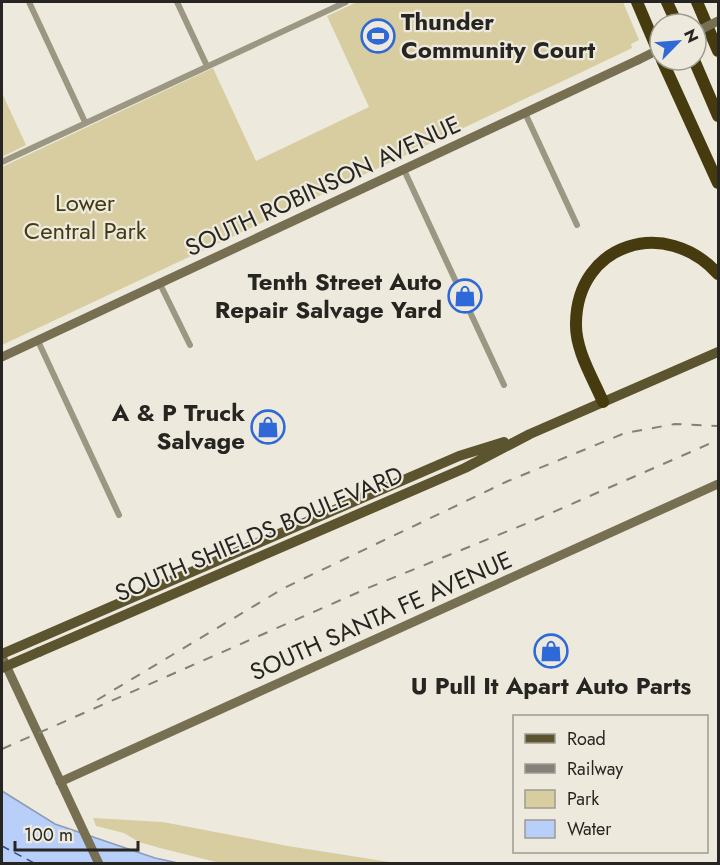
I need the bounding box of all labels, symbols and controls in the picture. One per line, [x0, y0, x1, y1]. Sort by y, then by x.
place label: Thunder Community Court [401, 4, 596, 67]
north arrow [648, 12, 708, 72]
sports icon: Thunder Community Court [360, 18, 396, 54]
text: N [678, 25, 704, 46]
street label: SOUTH ROBINSON AVENUE [179, 106, 466, 265]
park label: Lower Central Park [24, 185, 147, 248]
place label: Tenth Street Auto Repair Salvage Yard [215, 264, 442, 327]
shop icon: Tenth Street Auto Repair Salvage Yard [447, 278, 483, 314]
place label: A & P Truck Salvage [111, 395, 245, 458]
shop icon: A & P Truck Salvage [250, 409, 286, 445]
street label: SOUTH SHIELDS BOULEVARD [109, 457, 408, 610]
street label: SOUTH SANTA FE AVENUE [244, 542, 518, 689]
shop icon: U Pull It Apart Auto Parts [533, 633, 569, 669]
place label: U Pull It Apart Auto Parts [411, 668, 691, 703]
legend [513, 715, 708, 853]
text: Road [567, 726, 606, 752]
text: Railway [567, 756, 623, 782]
text: Park [567, 786, 599, 812]
scale bar [15, 814, 138, 852]
text: Water [567, 816, 612, 842]
text: 100 m [24, 822, 73, 848]

